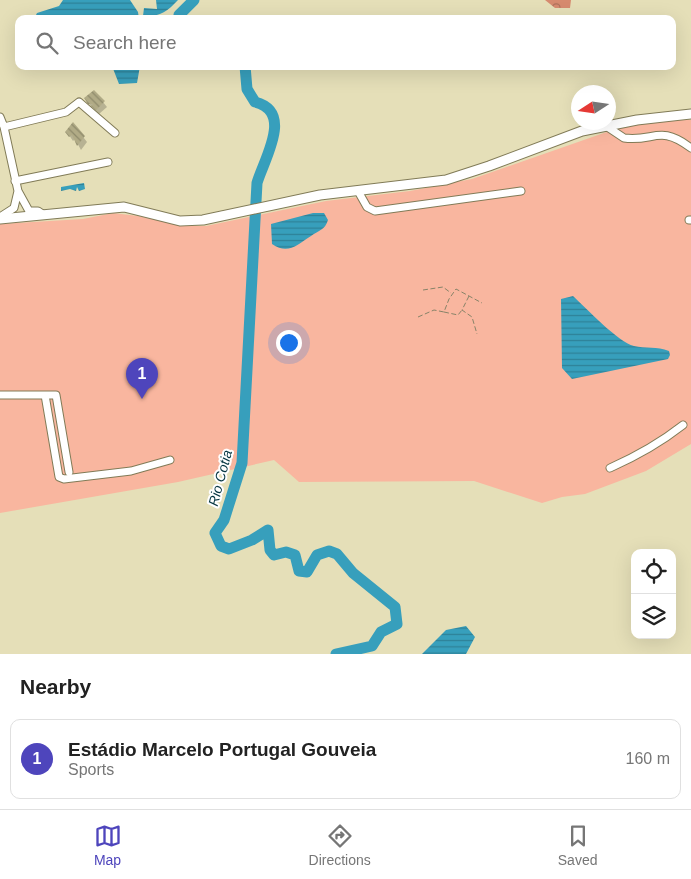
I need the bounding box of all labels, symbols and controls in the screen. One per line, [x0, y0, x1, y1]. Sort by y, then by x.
search box [15, 15, 676, 70]
icon: search [33, 29, 61, 57]
text: Search here [73, 32, 177, 53]
north arrow [571, 85, 616, 130]
your location [276, 330, 302, 356]
pin: 1 [126, 358, 158, 399]
water label: Rio Cotia [205, 448, 235, 508]
map controls [631, 549, 676, 639]
button: locate [631, 549, 676, 594]
button: layers [631, 594, 676, 639]
text: Nearby [20, 675, 91, 698]
text: Estádio Marcelo Portugal Gouveia [68, 739, 376, 760]
text: 1 [33, 750, 41, 767]
text: 160 m [626, 750, 670, 767]
text: Sports [68, 761, 114, 778]
tab: Map [94, 822, 122, 868]
tab: Directions [309, 822, 371, 868]
tab: Saved [558, 822, 597, 868]

